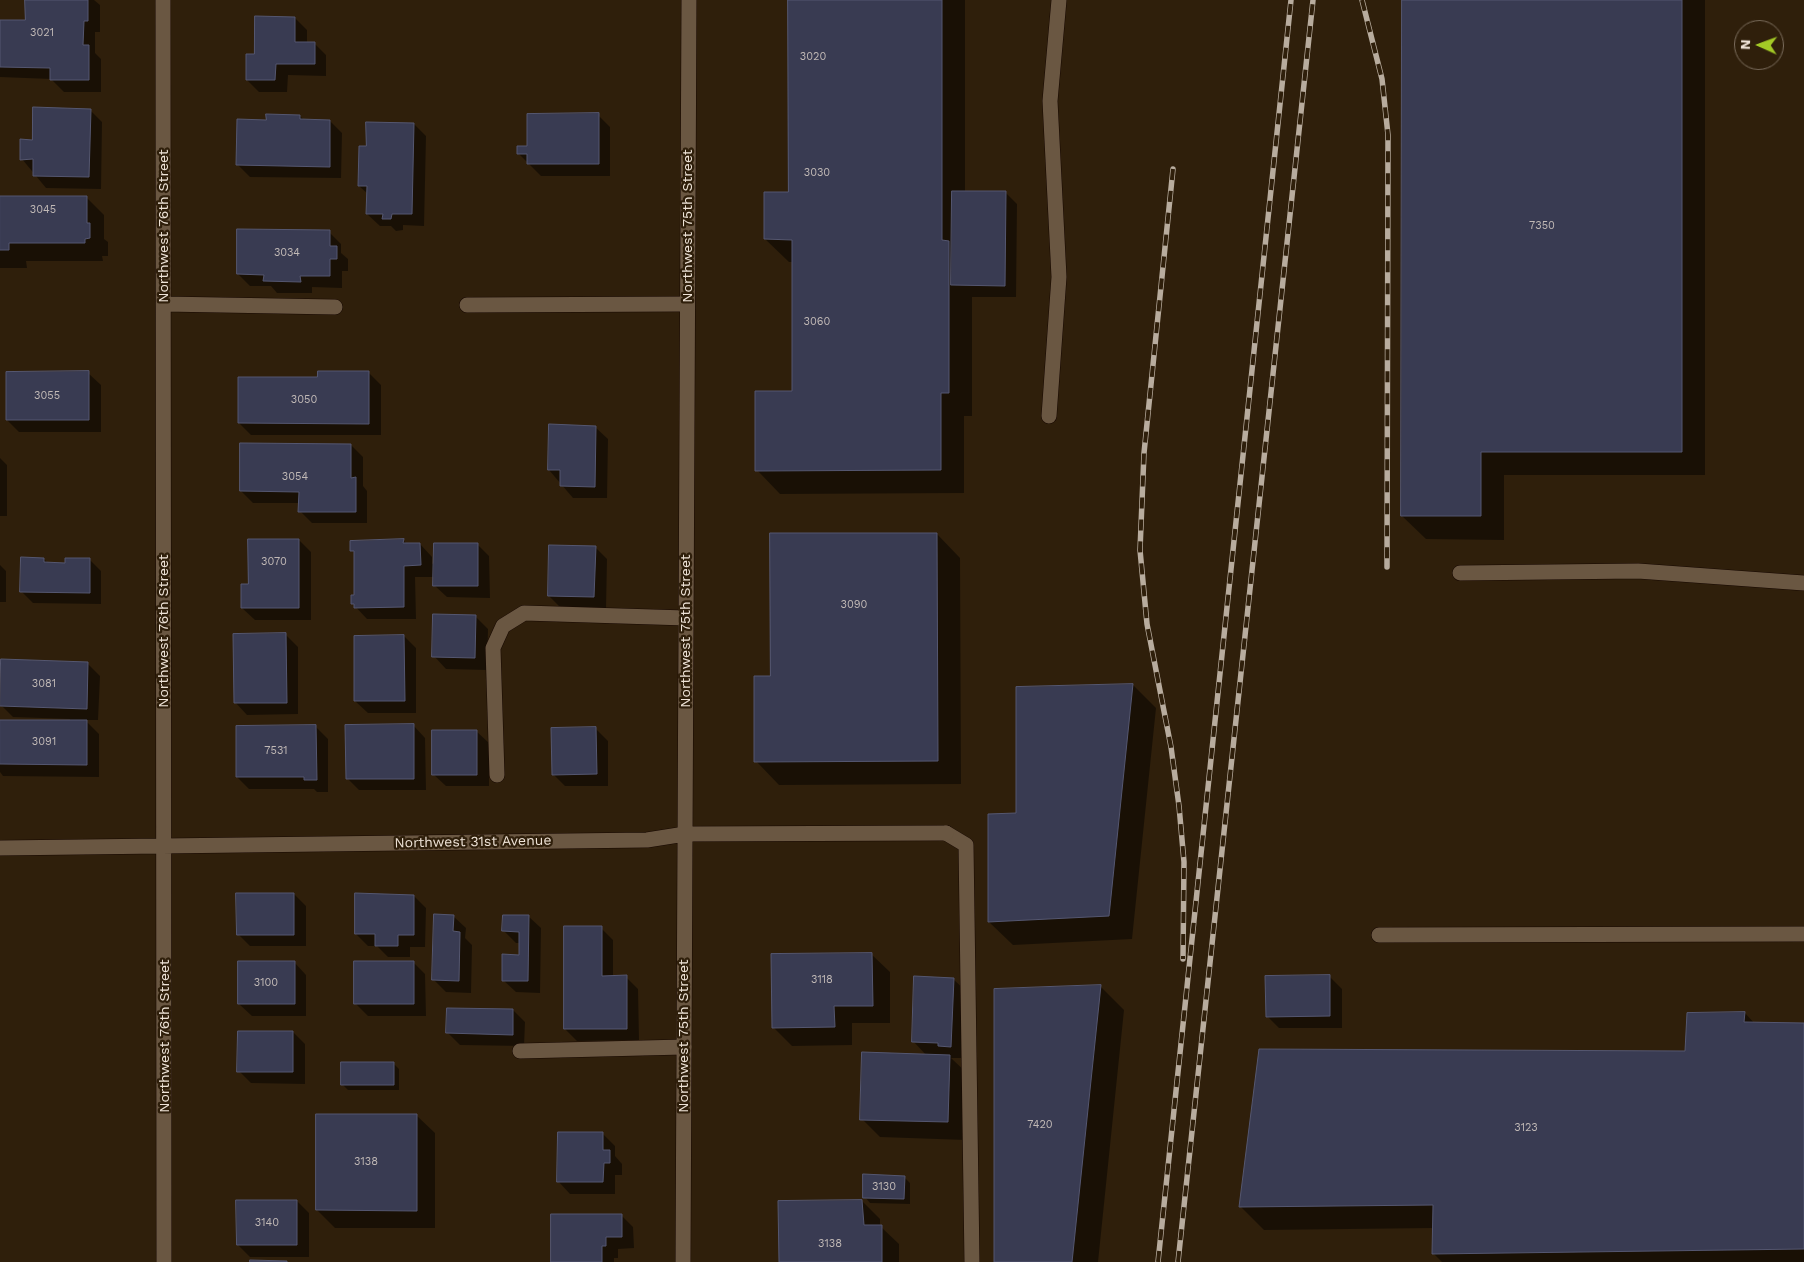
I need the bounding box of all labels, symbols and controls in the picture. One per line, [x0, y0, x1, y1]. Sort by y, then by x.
north arrow [1734, 20, 1784, 70]
house number: 3021 [30, 26, 54, 40]
text: N [1737, 39, 1753, 50]
house number: 3020 [800, 50, 826, 64]
street label: Northwest 76th Street [156, 149, 172, 303]
street label: Northwest 75th Street [680, 149, 696, 303]
house number: 3030 [804, 166, 830, 180]
house number: 3045 [30, 203, 56, 217]
house number: 7350 [1529, 219, 1555, 233]
house number: 3034 [274, 246, 300, 260]
house number: 3060 [804, 315, 830, 329]
house number: 3055 [34, 389, 60, 403]
house number: 3050 [291, 393, 317, 407]
house number: 3054 [282, 470, 308, 484]
street label: Northwest 76th Street [156, 554, 172, 708]
street label: Northwest 75th Street [678, 554, 694, 708]
house number: 3070 [261, 555, 287, 569]
house number: 3090 [841, 598, 867, 612]
house number: 3081 [32, 677, 56, 691]
house number: 3091 [32, 735, 56, 749]
house number: 7531 [264, 744, 288, 758]
street label: Northwest 31st Avenue [394, 832, 552, 852]
street label: Northwest 76th Street [157, 959, 173, 1113]
street label: Northwest 75th Street [676, 959, 692, 1113]
house number: 3118 [811, 973, 833, 987]
house number: 3100 [254, 976, 278, 990]
house number: 7420 [1027, 1118, 1053, 1132]
house number: 3123 [1514, 1121, 1538, 1135]
house number: 3138 [354, 1155, 378, 1169]
house number: 3130 [872, 1180, 896, 1194]
house number: 3140 [255, 1216, 279, 1230]
house number: 3138 [818, 1237, 842, 1251]

